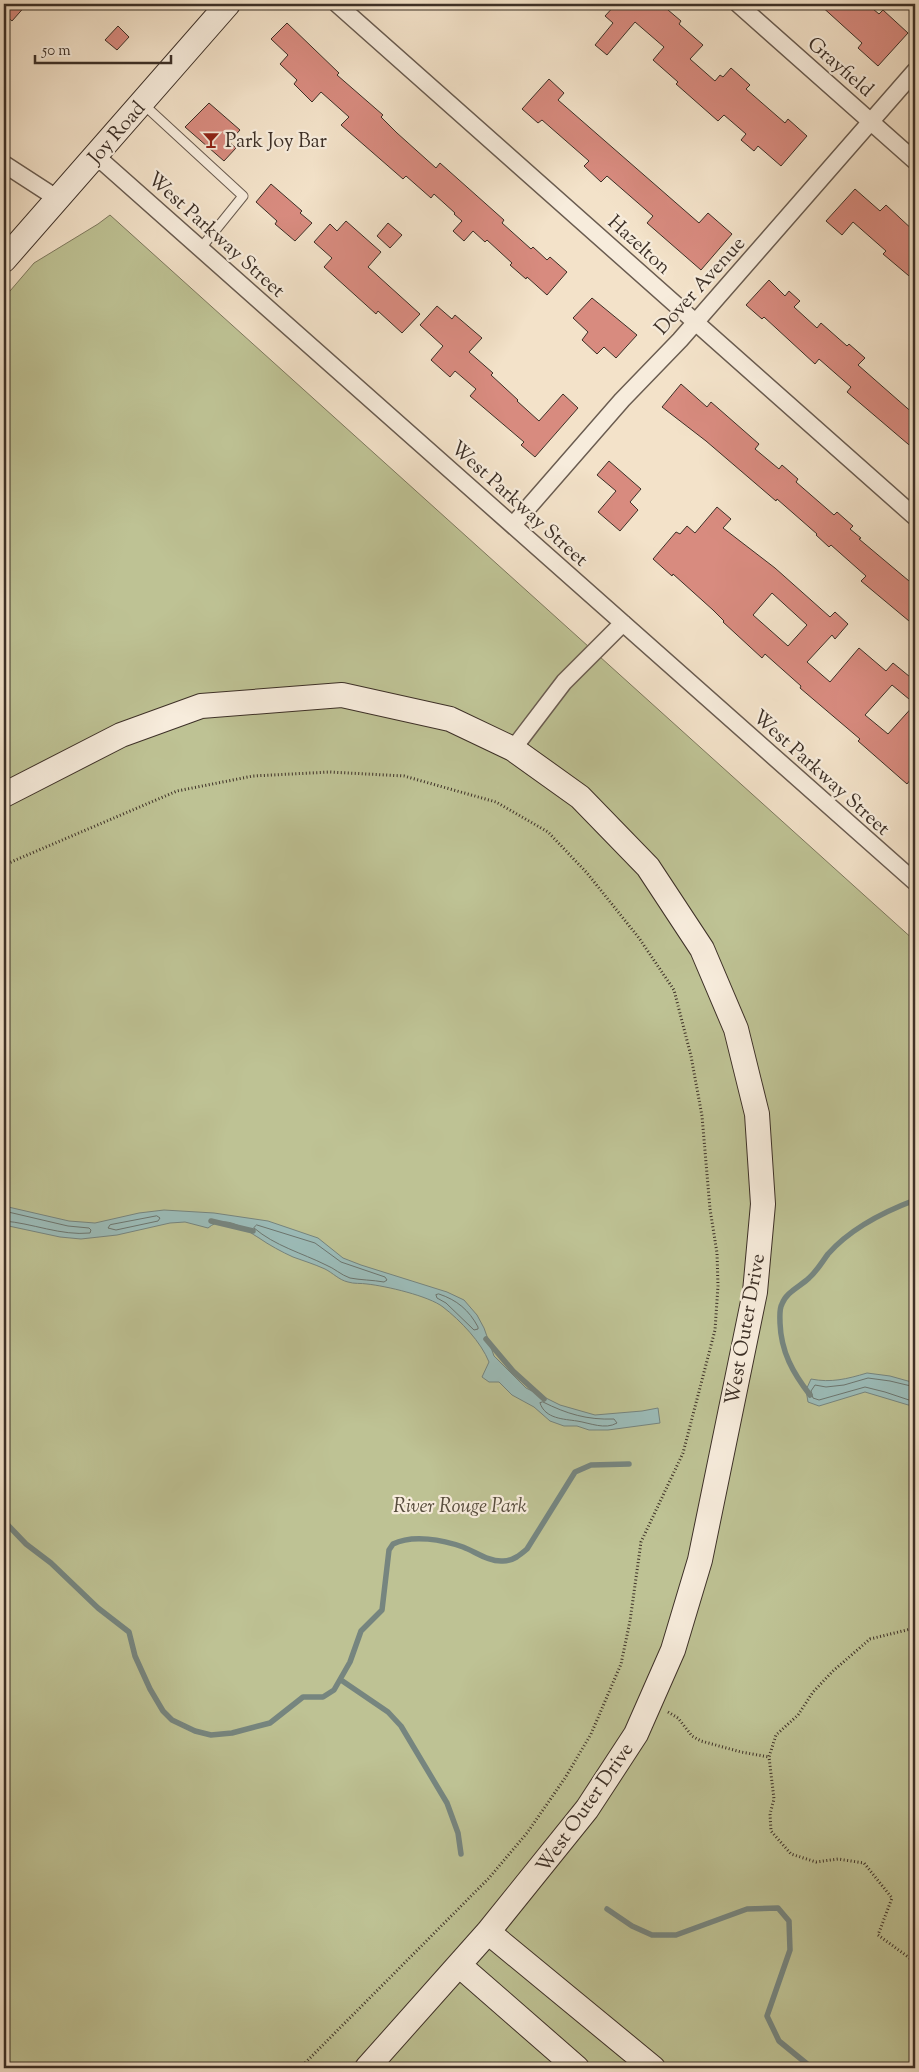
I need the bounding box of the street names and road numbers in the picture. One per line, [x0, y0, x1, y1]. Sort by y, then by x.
street label: Grayfield [800, 31, 879, 105]
street label: Joy Road [82, 96, 154, 172]
street label: West Parkway Street [140, 166, 291, 306]
street label: Hazelton [600, 209, 677, 282]
street label: Dover Avenue [649, 231, 753, 342]
street label: West Parkway Street [443, 435, 594, 575]
street label: West Parkway Street [745, 704, 896, 844]
street label: West Outer Drive [719, 1251, 774, 1407]
street label: West Outer Drive [530, 1737, 642, 1879]

